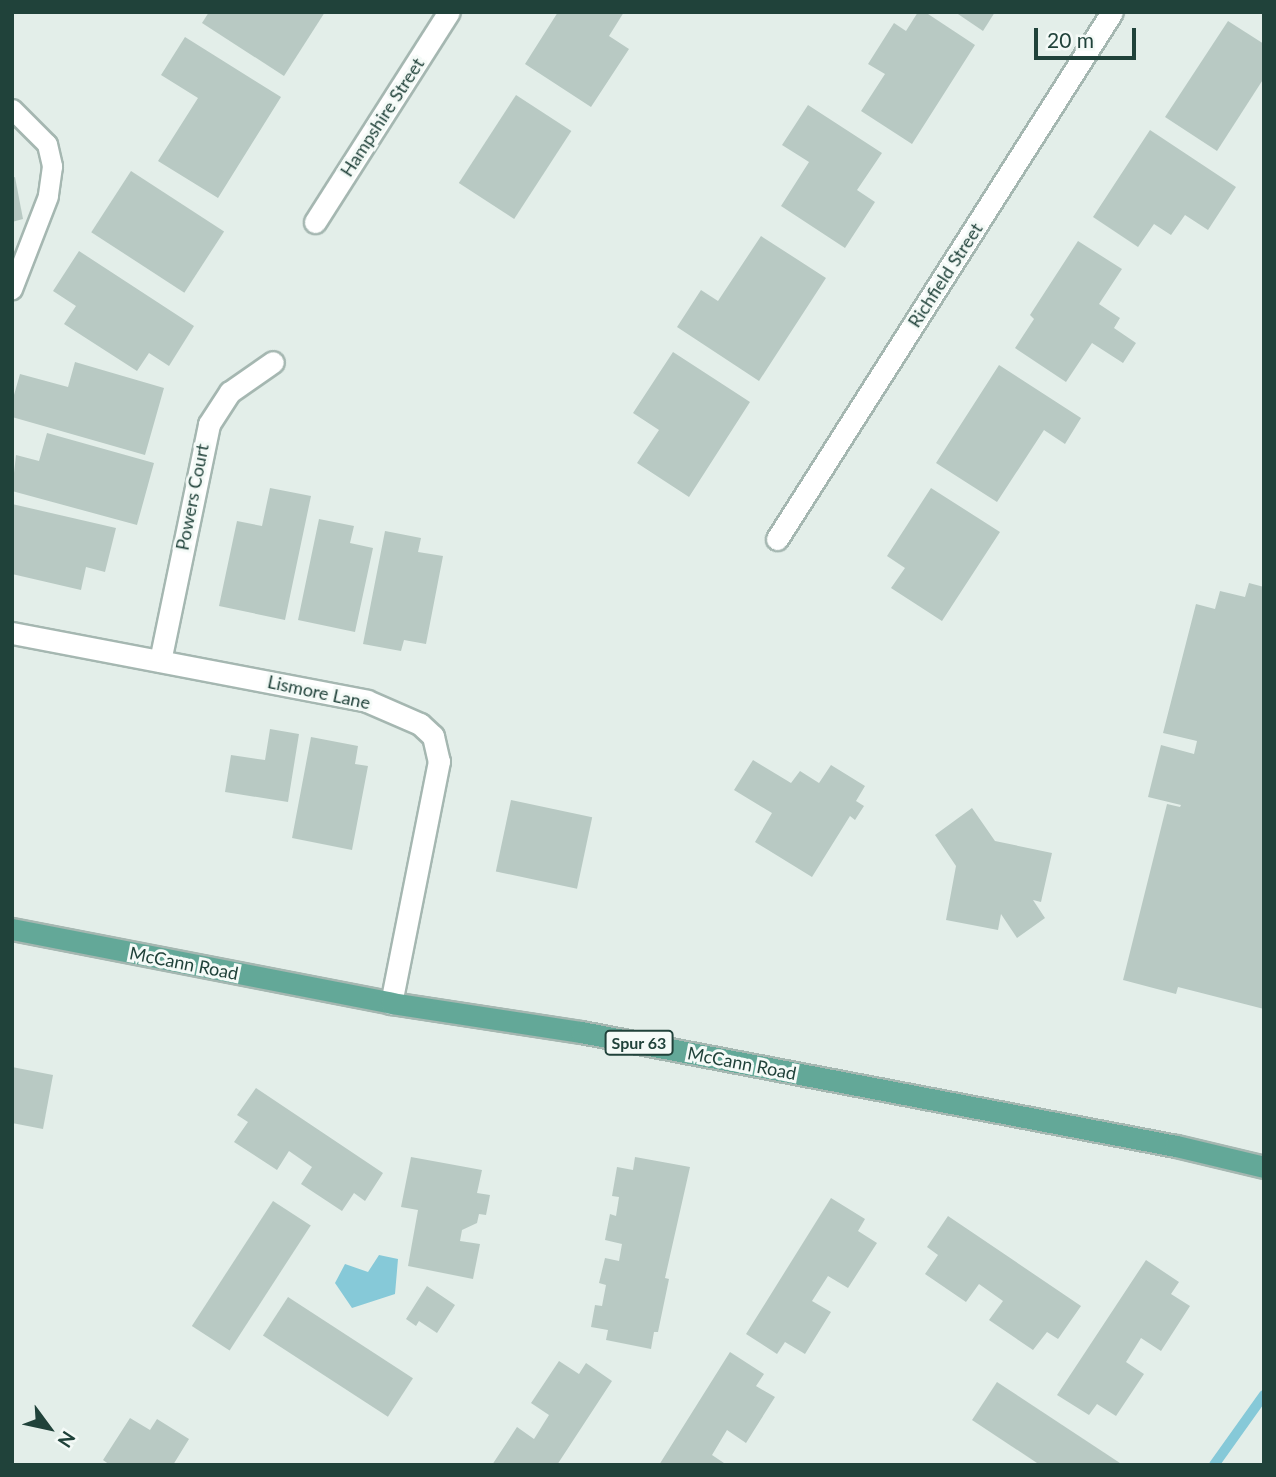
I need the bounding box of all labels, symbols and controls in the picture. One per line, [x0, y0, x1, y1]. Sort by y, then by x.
scale bar [1038, 14, 1140, 58]
text: 20 m [1047, 27, 1094, 52]
street label: Hampshire Street [336, 54, 428, 180]
street label: Richfield Street [903, 219, 987, 331]
street label: Powers Court [171, 442, 213, 552]
street label: Lismore Lane [266, 671, 372, 713]
street label: McCann Road [128, 942, 240, 984]
road number: Spur 63 [604, 1030, 674, 1056]
street label: McCann Road [686, 1042, 798, 1084]
north arrow [14, 1393, 84, 1463]
text: N [53, 1427, 81, 1452]

